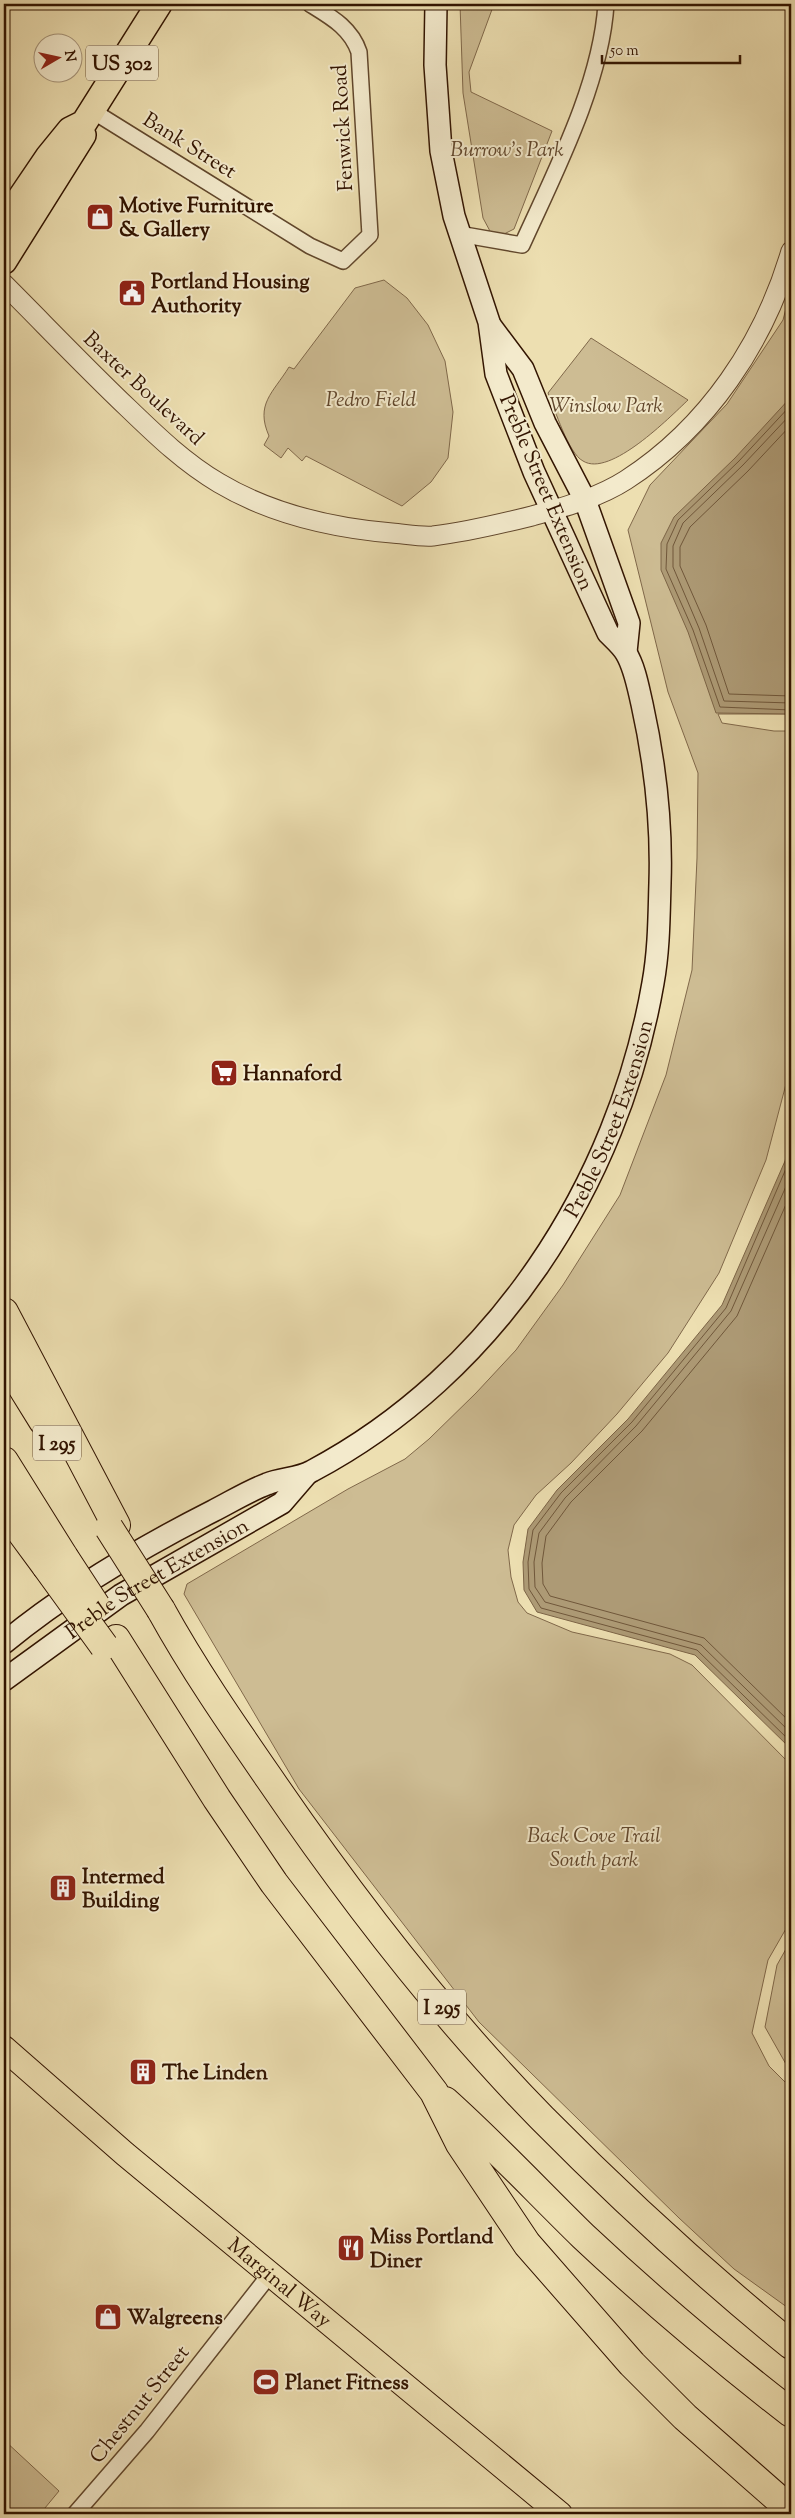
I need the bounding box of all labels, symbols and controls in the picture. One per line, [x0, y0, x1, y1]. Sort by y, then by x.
north arrow [32, 32, 82, 82]
scale bar [602, 32, 740, 64]
text: 50 m [609, 41, 639, 62]
road number: US 302 [86, 46, 158, 80]
text: N [58, 49, 80, 63]
street label: Fenwick Road [326, 64, 362, 192]
street label: Bank Street [136, 106, 242, 187]
park label: Burrow's Park [450, 136, 564, 166]
place label: Motive Furniture & Gallery [119, 192, 274, 246]
shop icon: Motive Furniture & Gallery [85, 202, 115, 232]
place label: Portland Housing Authority [151, 268, 310, 322]
public building icon: Portland Housing Authority [117, 278, 147, 308]
street label: Baxter Boulevard [76, 325, 210, 454]
park label: Pedro Field [326, 386, 417, 416]
street label: Preble Street Extension [490, 390, 600, 595]
park label: Winslow Park [549, 392, 663, 422]
street label: Preble Street Extension [558, 1017, 662, 1224]
supermarket icon: Hannaford [209, 1058, 239, 1088]
place label: Hannaford [243, 1060, 342, 1090]
road number: I 295 [33, 1426, 81, 1460]
street label: Preble Street Extension [60, 1512, 255, 1647]
park label: Back Cove Trail South park [527, 1822, 661, 1876]
place label: Intermed Building [82, 1863, 165, 1917]
building icon: Intermed Building [48, 1873, 78, 1903]
road number: I 295 [418, 1990, 466, 2024]
building icon: The Linden [128, 2057, 158, 2087]
place label: The Linden [162, 2059, 268, 2089]
place label: Miss Portland Diner [370, 2223, 493, 2277]
street label: Marginal Way [220, 2232, 338, 2336]
restaurant icon: Miss Portland Diner [336, 2233, 366, 2263]
shop icon: Walgreens [93, 2302, 123, 2332]
place label: Walgreens [127, 2304, 223, 2334]
street label: Chestnut Street [83, 2340, 198, 2471]
sports icon: Planet Fitness [251, 2367, 281, 2397]
place label: Planet Fitness [285, 2369, 409, 2399]

